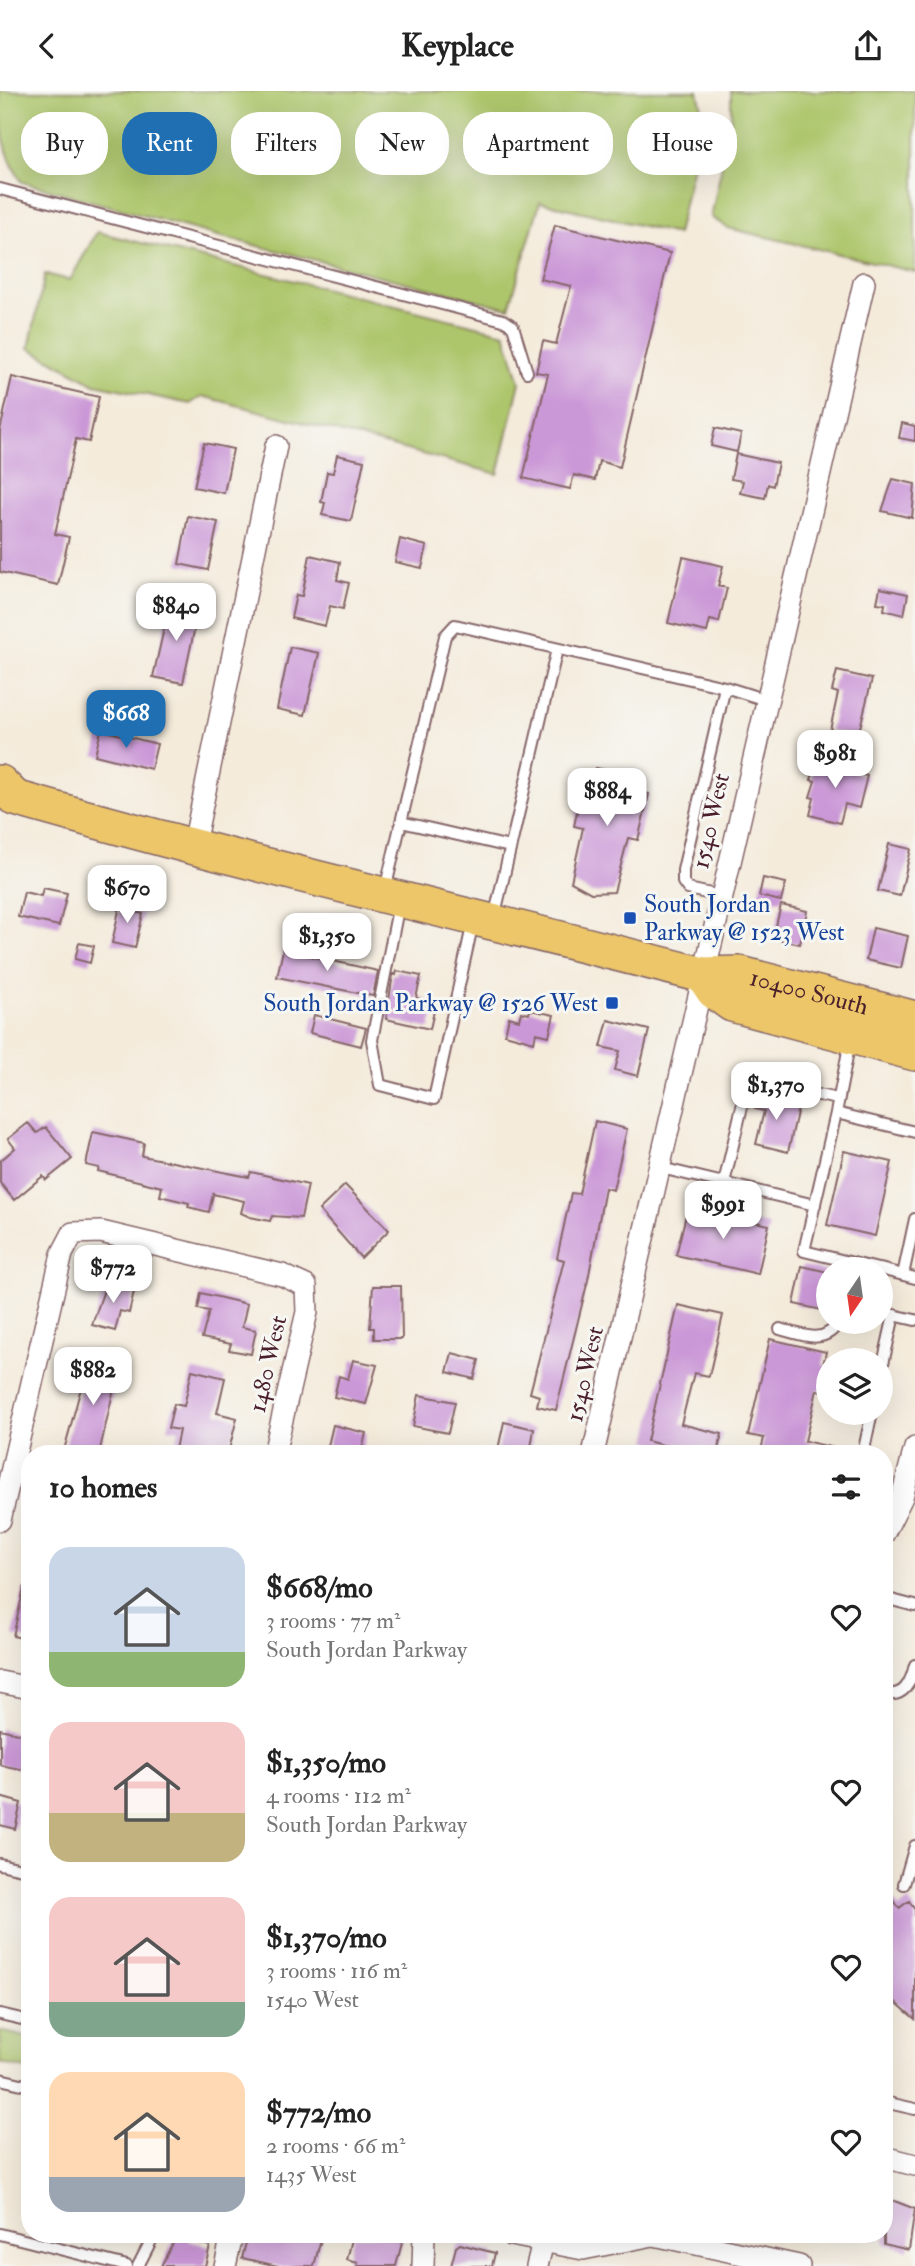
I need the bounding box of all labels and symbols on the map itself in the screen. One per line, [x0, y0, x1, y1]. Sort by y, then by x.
pin: $840 [135, 583, 217, 643]
pin: $668 [85, 691, 167, 750]
pin: $981 [794, 731, 876, 790]
pin: $884 [566, 769, 648, 828]
street label: 1540 West [685, 770, 737, 872]
pin: $670 [86, 865, 168, 925]
place label: South Jordan Parkway @ 1523 West [644, 889, 845, 948]
marker: South Jordan Parkway @ 1523 West [622, 910, 638, 926]
pin: $1,350 [270, 913, 384, 973]
street label: 10400 South [747, 962, 872, 1022]
place label: South Jordan Parkway @ 1526 West [263, 988, 598, 1019]
marker: South Jordan Parkway @ 1526 West [604, 995, 620, 1011]
pin: $1,370 [719, 1063, 833, 1122]
pin: $991 [682, 1181, 764, 1241]
pin: $772 [72, 1245, 154, 1305]
north arrow [816, 1257, 892, 1333]
street label: 1480 West [242, 1312, 294, 1415]
street label: 1540 West [559, 1323, 611, 1425]
pin: $882 [52, 1347, 134, 1407]

